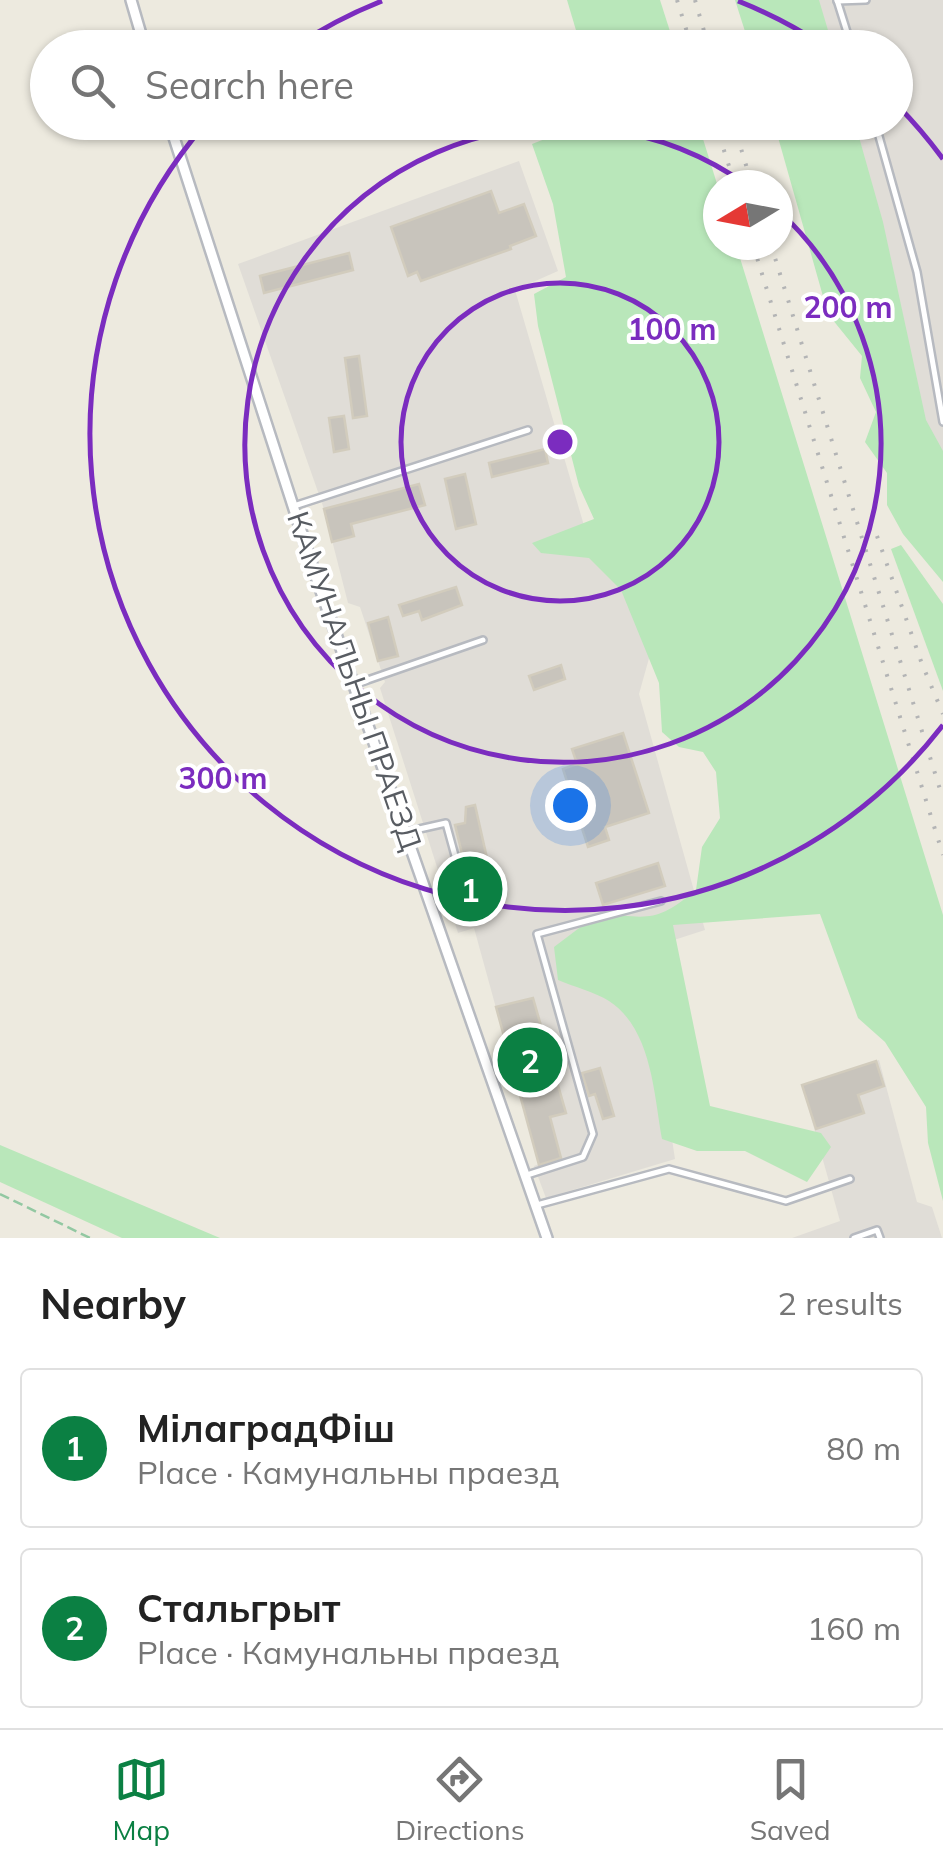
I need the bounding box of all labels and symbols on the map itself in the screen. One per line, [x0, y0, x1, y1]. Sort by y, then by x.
north arrow [703, 170, 793, 260]
text: 200 m [803, 288, 893, 326]
text: 100 m [627, 310, 717, 348]
centre of rings [542, 424, 578, 460]
street label: КАМУНАЛЬНЫ ПРАЕЗД [279, 506, 431, 855]
text: 300 m [178, 759, 268, 797]
your location [545, 780, 596, 831]
pin: 1 [438, 852, 502, 926]
pin: 2 [498, 1022, 562, 1098]

